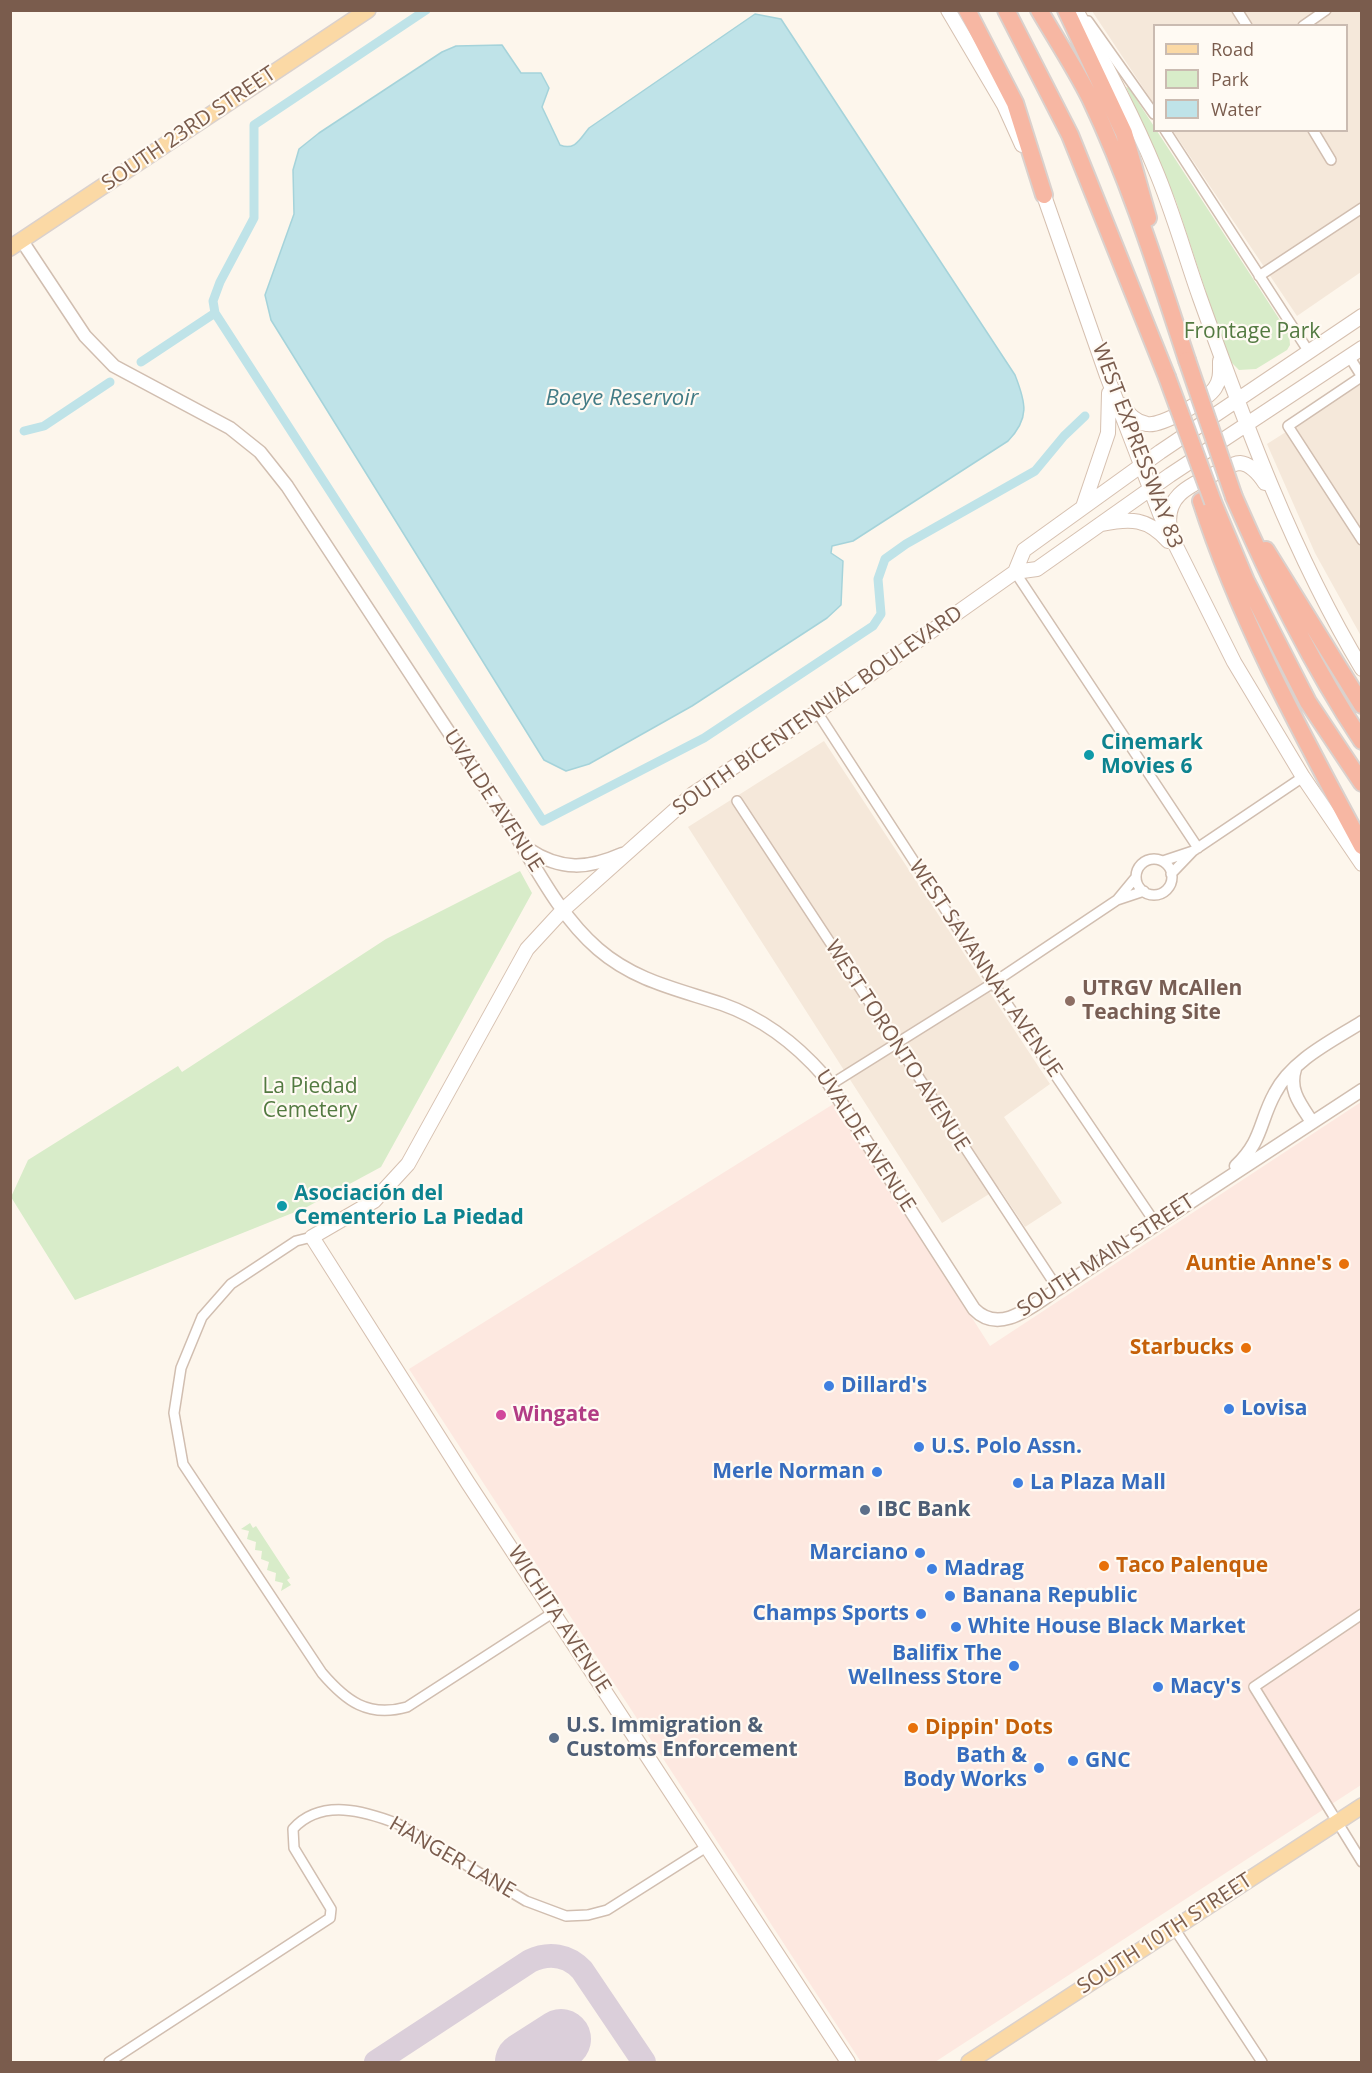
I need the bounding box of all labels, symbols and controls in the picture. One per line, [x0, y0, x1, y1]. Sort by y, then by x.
legend [1153, 24, 1348, 132]
text: Road [1211, 37, 1254, 61]
street label: SOUTH 23RD STREET [97, 61, 281, 197]
text: Park [1211, 67, 1249, 91]
text: Water [1211, 97, 1262, 121]
park label: Frontage Park [1184, 319, 1320, 345]
street label: WEST EXPRESSWAY 83 [1086, 340, 1188, 552]
water label: Boeye Reservoir [546, 386, 698, 412]
street label: SOUTH BICENTENNIAL BOULEVARD [668, 601, 968, 821]
street label: UVALDE AVENUE [438, 725, 548, 877]
place label: Cinemark Movies 6 [1101, 730, 1203, 780]
marker: Cinemark Movies 6 [1082, 748, 1096, 762]
street label: WEST SAVANNAH AVENUE [903, 856, 1067, 1082]
street label: WEST TORONTO AVENUE [819, 936, 975, 1156]
place label: UTRGV McAllen Teaching Site [1082, 976, 1242, 1026]
marker: UTRGV McAllen Teaching Site [1063, 994, 1077, 1008]
street label: UVALDE AVENUE [810, 1065, 920, 1217]
park label: La Piedad Cemetery [262, 1074, 358, 1124]
place label: Asociación del Cementerio La Piedad [294, 1181, 524, 1231]
street label: SOUTH MAIN STREET [1013, 1189, 1199, 1323]
marker: Asociación del Cementerio La Piedad [275, 1199, 289, 1213]
place label: Auntie Anne's [1186, 1251, 1332, 1277]
marker: Auntie Anne's [1337, 1257, 1351, 1271]
place label: Starbucks [1130, 1335, 1234, 1361]
marker: Starbucks [1239, 1341, 1253, 1355]
place label: Dillard's [841, 1373, 927, 1399]
marker: Dillard's [822, 1379, 836, 1393]
place label: Lovisa [1241, 1396, 1307, 1422]
place label: Wingate [513, 1402, 600, 1428]
marker: Lovisa [1222, 1402, 1236, 1416]
marker: Wingate [494, 1408, 508, 1422]
place label: U.S. Polo Assn. [931, 1434, 1082, 1460]
marker: U.S. Polo Assn. [912, 1440, 926, 1454]
place label: Merle Norman [712, 1459, 865, 1485]
marker: Merle Norman [870, 1465, 884, 1479]
place label: La Plaza Mall [1030, 1470, 1166, 1496]
marker: La Plaza Mall [1011, 1476, 1025, 1490]
place label: IBC Bank [877, 1497, 971, 1523]
marker: IBC Bank [858, 1503, 872, 1517]
place label: Marciano [809, 1540, 908, 1566]
street label: WICHITA AVENUE [502, 1542, 616, 1698]
marker: Marciano [913, 1546, 927, 1560]
place label: Taco Palenque [1116, 1553, 1268, 1579]
place label: Madrag [944, 1556, 1024, 1582]
marker: Taco Palenque [1097, 1559, 1111, 1573]
marker: Madrag [925, 1562, 939, 1576]
place label: Banana Republic [962, 1583, 1137, 1609]
marker: Banana Republic [943, 1589, 957, 1603]
place label: Champs Sports [752, 1601, 909, 1627]
marker: Champs Sports [914, 1607, 928, 1621]
place label: White House Black Market [968, 1614, 1246, 1640]
marker: White House Black Market [949, 1620, 963, 1634]
place label: Balifix The Wellness Store [848, 1641, 1002, 1691]
marker: Balifix The Wellness Store [1007, 1659, 1021, 1673]
place label: Macy's [1170, 1674, 1241, 1700]
marker: Macy's [1151, 1680, 1165, 1694]
place label: U.S. Immigration & Customs Enforcement [566, 1713, 798, 1763]
place label: Dippin' Dots [925, 1715, 1053, 1741]
marker: Dippin' Dots [906, 1721, 920, 1735]
marker: U.S. Immigration & Customs Enforcement [547, 1731, 561, 1745]
place label: Bath & Body Works [903, 1743, 1027, 1793]
place label: GNC [1085, 1748, 1131, 1774]
marker: GNC [1066, 1754, 1080, 1768]
marker: Bath & Body Works [1032, 1761, 1046, 1775]
street label: HANGER LANE [384, 1812, 520, 1904]
street label: SOUTH 10TH STREET [1073, 1868, 1257, 2000]

